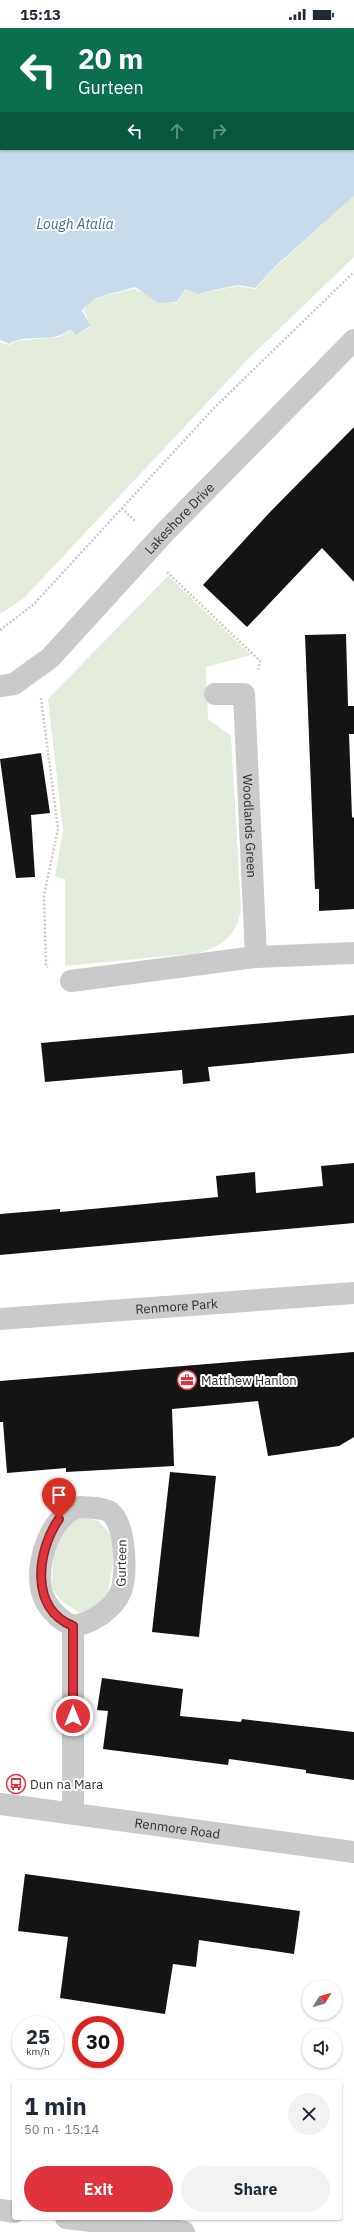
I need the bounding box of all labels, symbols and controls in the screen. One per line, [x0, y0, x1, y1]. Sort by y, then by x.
text: 15:13 [20, 5, 61, 24]
text: 20 m [78, 40, 143, 77]
icon: left [12, 44, 64, 96]
text: Gurteen [78, 76, 144, 99]
icon: left [124, 120, 146, 142]
icon: ahead [166, 120, 188, 142]
icon: right [208, 120, 230, 142]
water label: Lough Atalia [36, 215, 114, 233]
street label: Lakeshore Drive [141, 479, 218, 558]
street label: Woodlands Green [239, 774, 260, 878]
street label: Renmore Park [135, 1295, 219, 1318]
office icon: Matthew Hanlon [176, 1369, 198, 1391]
place label: Matthew Hanlon [201, 1372, 297, 1389]
pin [42, 1478, 76, 1519]
icon: arrive [48, 1484, 70, 1506]
street label: Gurteen [113, 1539, 130, 1587]
position arrow [52, 1695, 94, 1737]
bus stop icon: Dun na Mara [5, 1773, 27, 1795]
place label: Dun na Mara [30, 1776, 103, 1793]
street label: Renmore Road [133, 1814, 221, 1843]
north arrow [302, 1980, 342, 2020]
map controls [302, 1980, 342, 2068]
speed limit sign: 30 [72, 2016, 124, 2068]
text: 25 [26, 2023, 50, 2050]
button: sound [302, 2028, 342, 2068]
text: km/h [26, 2045, 50, 2058]
text: 1 min [24, 2090, 87, 2122]
button: close [288, 2093, 330, 2135]
text: 50 m · 15:14 [24, 2121, 99, 2138]
button: Exit [24, 2166, 173, 2212]
button: Share [181, 2166, 330, 2212]

